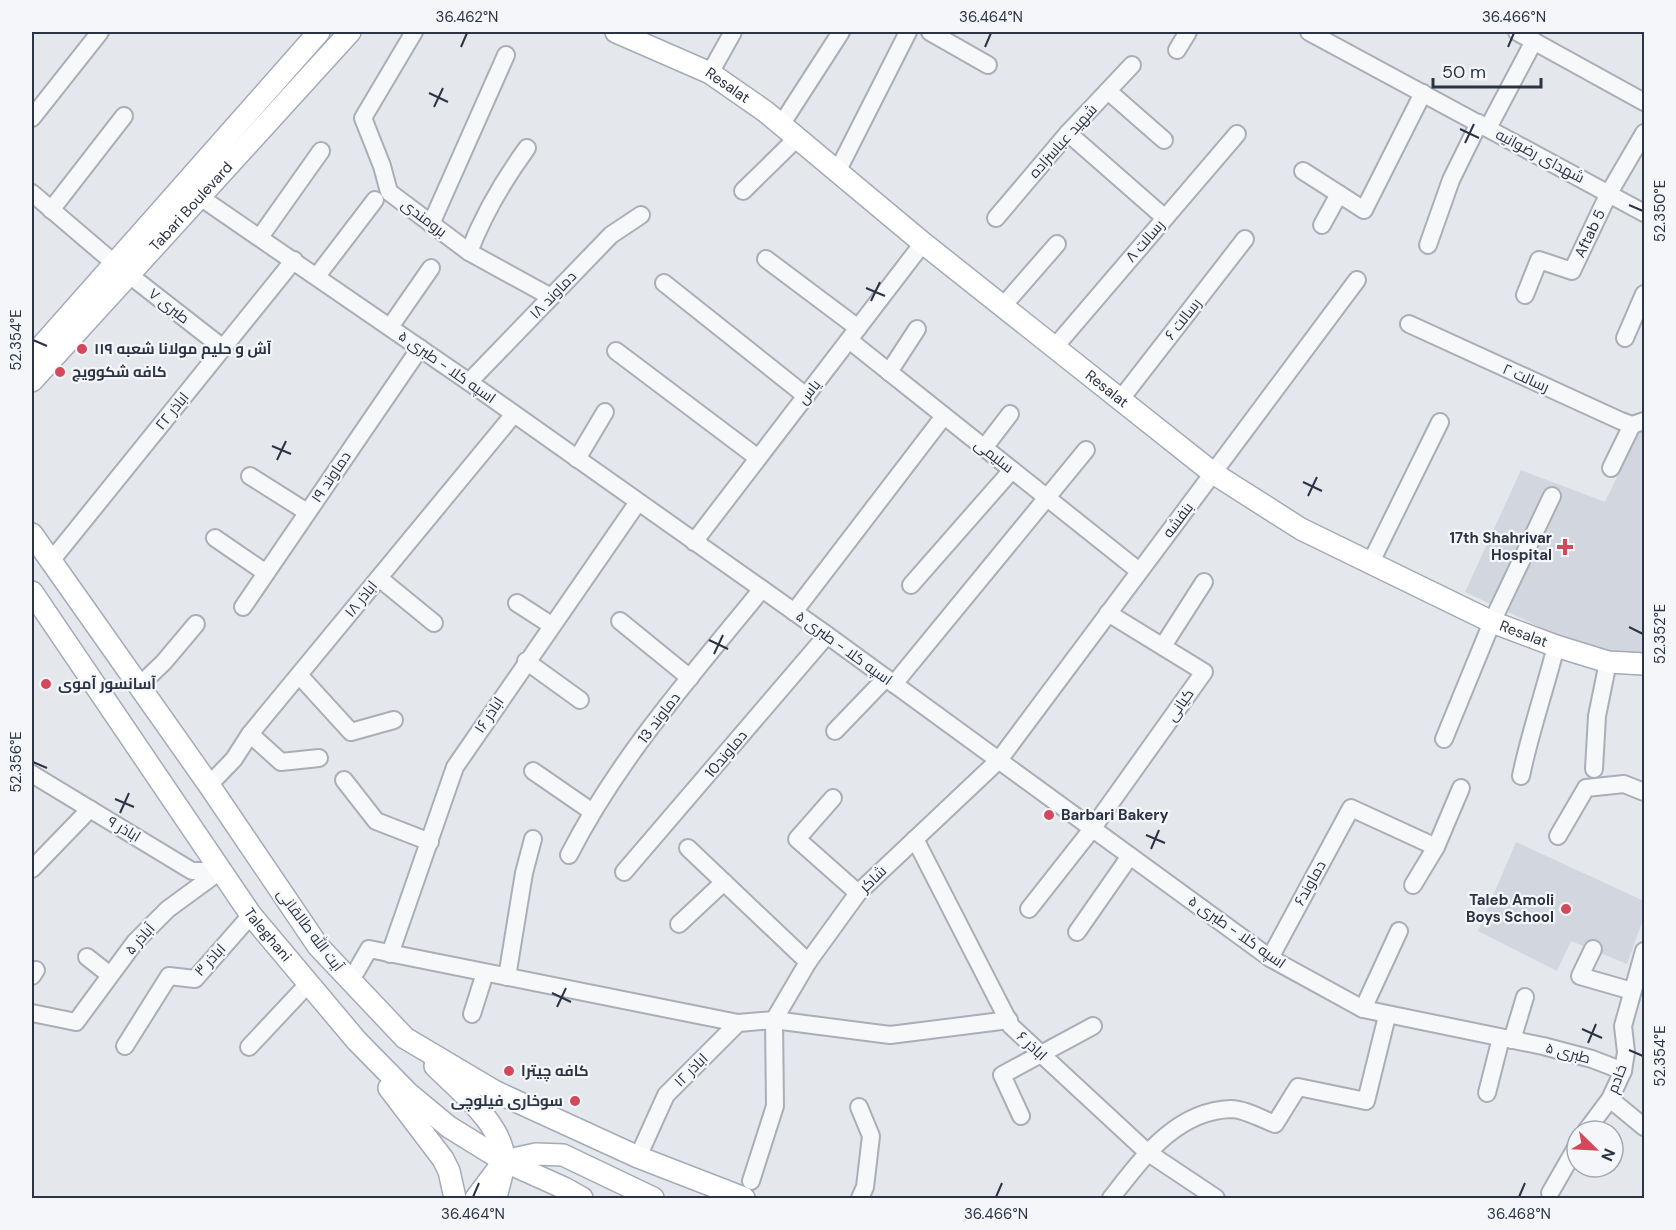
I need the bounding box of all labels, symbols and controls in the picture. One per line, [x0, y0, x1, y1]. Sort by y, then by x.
text: 36.462°N [436, 7, 498, 27]
text: 36.464°N [959, 7, 1023, 27]
text: 36.466°N [1482, 7, 1546, 27]
scale bar [1433, 51, 1541, 89]
text: 50 m [1442, 60, 1486, 84]
street label: Resalat [701, 63, 754, 108]
street label: شهید عباسزاده [1024, 100, 1102, 182]
street label: شهدای رضوانیه [1492, 124, 1588, 188]
street label: Tabari Boulevard [145, 157, 237, 256]
text: 52.350°E [1650, 180, 1670, 242]
street label: برومندی [397, 194, 451, 242]
street label: Aftab 5 [1570, 206, 1610, 261]
street label: رسالت ۸ [1121, 215, 1169, 267]
street label: دماوند ۱۸ [525, 267, 581, 323]
street label: طبری ۷ [144, 284, 194, 328]
street label: رسالت ۶ [1160, 294, 1206, 344]
text: 52.354°E [6, 309, 26, 371]
street label: اسپه کلا - طبری ۵ [394, 326, 500, 408]
place label: آش و حلیم مولانا شعبه ۱۱۹ [94, 339, 272, 359]
marker: آش و حلیم مولانا شعبه ۱۱۹ [75, 342, 89, 356]
street label: رسالت ۲ [1500, 359, 1552, 397]
place label: کافه شکوویچ [72, 362, 167, 382]
marker: کافه شکوویچ [53, 365, 67, 379]
street label: Resalat [1081, 366, 1133, 412]
street label: یاس [793, 375, 825, 409]
street label: اباذر ۲۲ [151, 388, 193, 434]
street label: سلیمی [970, 434, 1018, 478]
street label: دماوند ۱۹ [307, 447, 355, 507]
street label: بنفشه [1158, 498, 1198, 542]
place label: 17th Shahrivar Hospital [1450, 528, 1552, 565]
marker: 17th Shahrivar Hospital [1556, 538, 1574, 556]
street label: اباذر ۱۸ [340, 577, 382, 621]
text: 52.352°E [1650, 604, 1670, 664]
street label: اسپه کلا - طبری ۵ [792, 606, 896, 690]
street label: Resalat [1497, 616, 1551, 652]
place label: آسانسور آموی [58, 674, 156, 694]
marker: آسانسور آموی [39, 677, 53, 691]
street label: کیانی [1162, 685, 1198, 725]
street label: دماوند 13 [633, 688, 685, 748]
street label: اباذر ۱۶ [470, 693, 508, 737]
street label: دماوند10 [700, 726, 752, 782]
text: 52.356°E [6, 731, 26, 793]
place label: Barbari Bakery [1061, 805, 1169, 825]
marker: Barbari Bakery [1042, 808, 1056, 822]
street label: اباذر ۹ [104, 811, 144, 847]
street label: دماوند۶ [1289, 857, 1331, 909]
street label: شاکر [854, 861, 891, 898]
street label: آیت الله طالقانی [272, 884, 348, 976]
place label: Taleb Amoli Boys School [1466, 890, 1554, 927]
street label: اسپه کلا - طبری ۵ [1184, 891, 1290, 973]
marker: Taleb Amoli Boys School [1559, 902, 1573, 916]
street label: Taleghani [239, 904, 296, 966]
street label: آباذر ۵ [121, 919, 159, 959]
street label: اباذر ۳ [190, 939, 230, 981]
text: 52.354°E [1650, 1025, 1670, 1087]
street label: اباذر ۶ [1012, 1027, 1052, 1065]
street label: طبری ۵ [1543, 1037, 1593, 1069]
street label: اباذر ۱۲ [670, 1049, 712, 1091]
place label: کافه چیترا [521, 1061, 589, 1082]
street label: خادم [1602, 1062, 1632, 1096]
marker: کافه چیترا [502, 1064, 516, 1078]
place label: سوخاری فیلوچی [451, 1091, 563, 1112]
marker: سوخاری فیلوچی [568, 1094, 582, 1108]
north arrow [1565, 1119, 1625, 1179]
text: N [1596, 1145, 1620, 1164]
text: 36.464°N [441, 1204, 505, 1224]
text: 36.466°N [964, 1204, 1028, 1224]
text: 36.468°N [1487, 1204, 1551, 1224]

